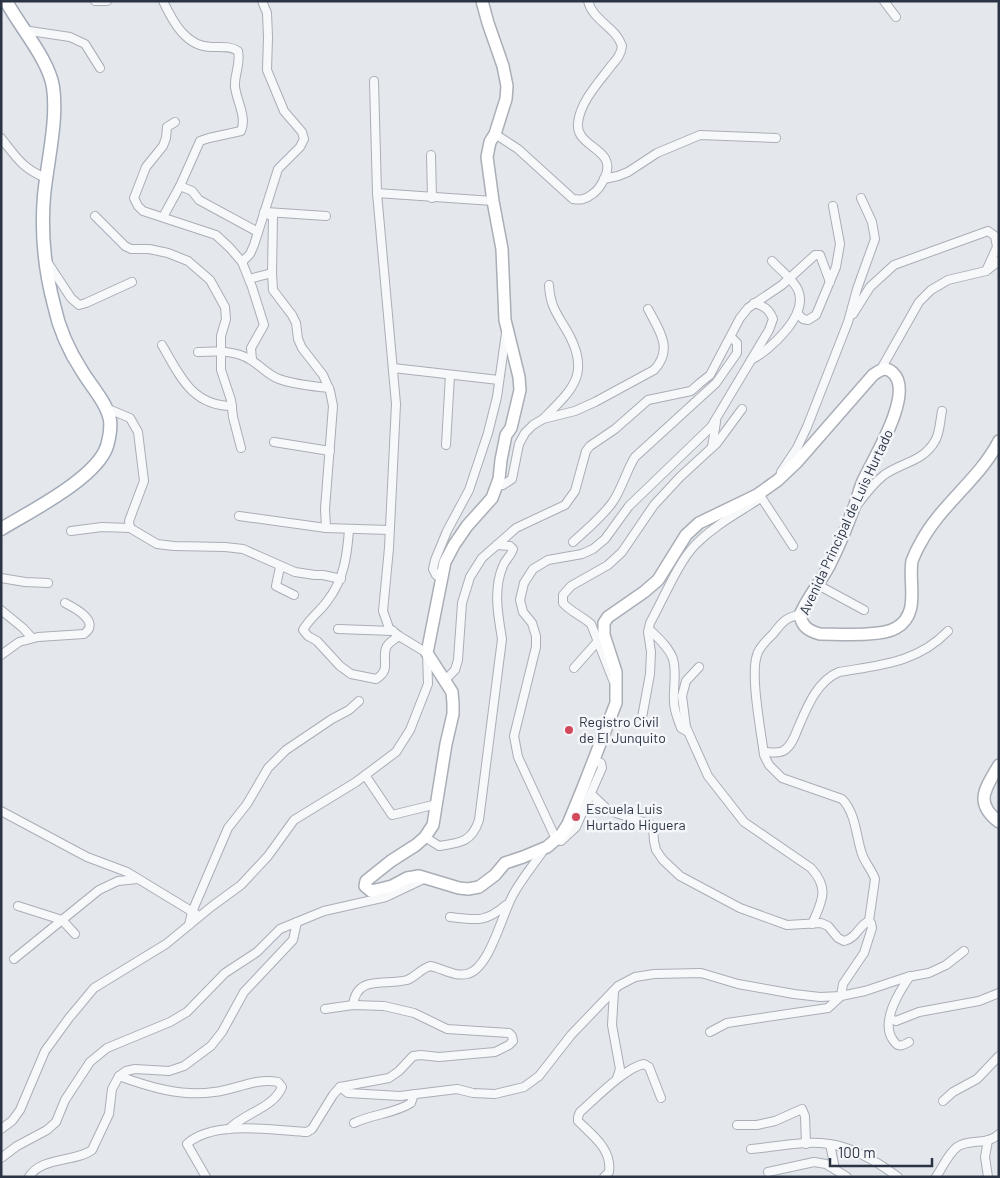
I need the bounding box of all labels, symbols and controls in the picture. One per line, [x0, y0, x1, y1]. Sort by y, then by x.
street label: Avenida Principal de Luis Hurtado [795, 426, 896, 617]
place label: Registro Civil de El Junquito [579, 713, 666, 746]
marker: Registro Civil de El Junquito [563, 724, 575, 736]
place label: Escuela Luis Hurtado Higuera [586, 800, 686, 833]
marker: Escuela Luis Hurtado Higuera [570, 811, 582, 823]
scale bar [830, 1136, 932, 1168]
text: 100 m [838, 1143, 876, 1161]

